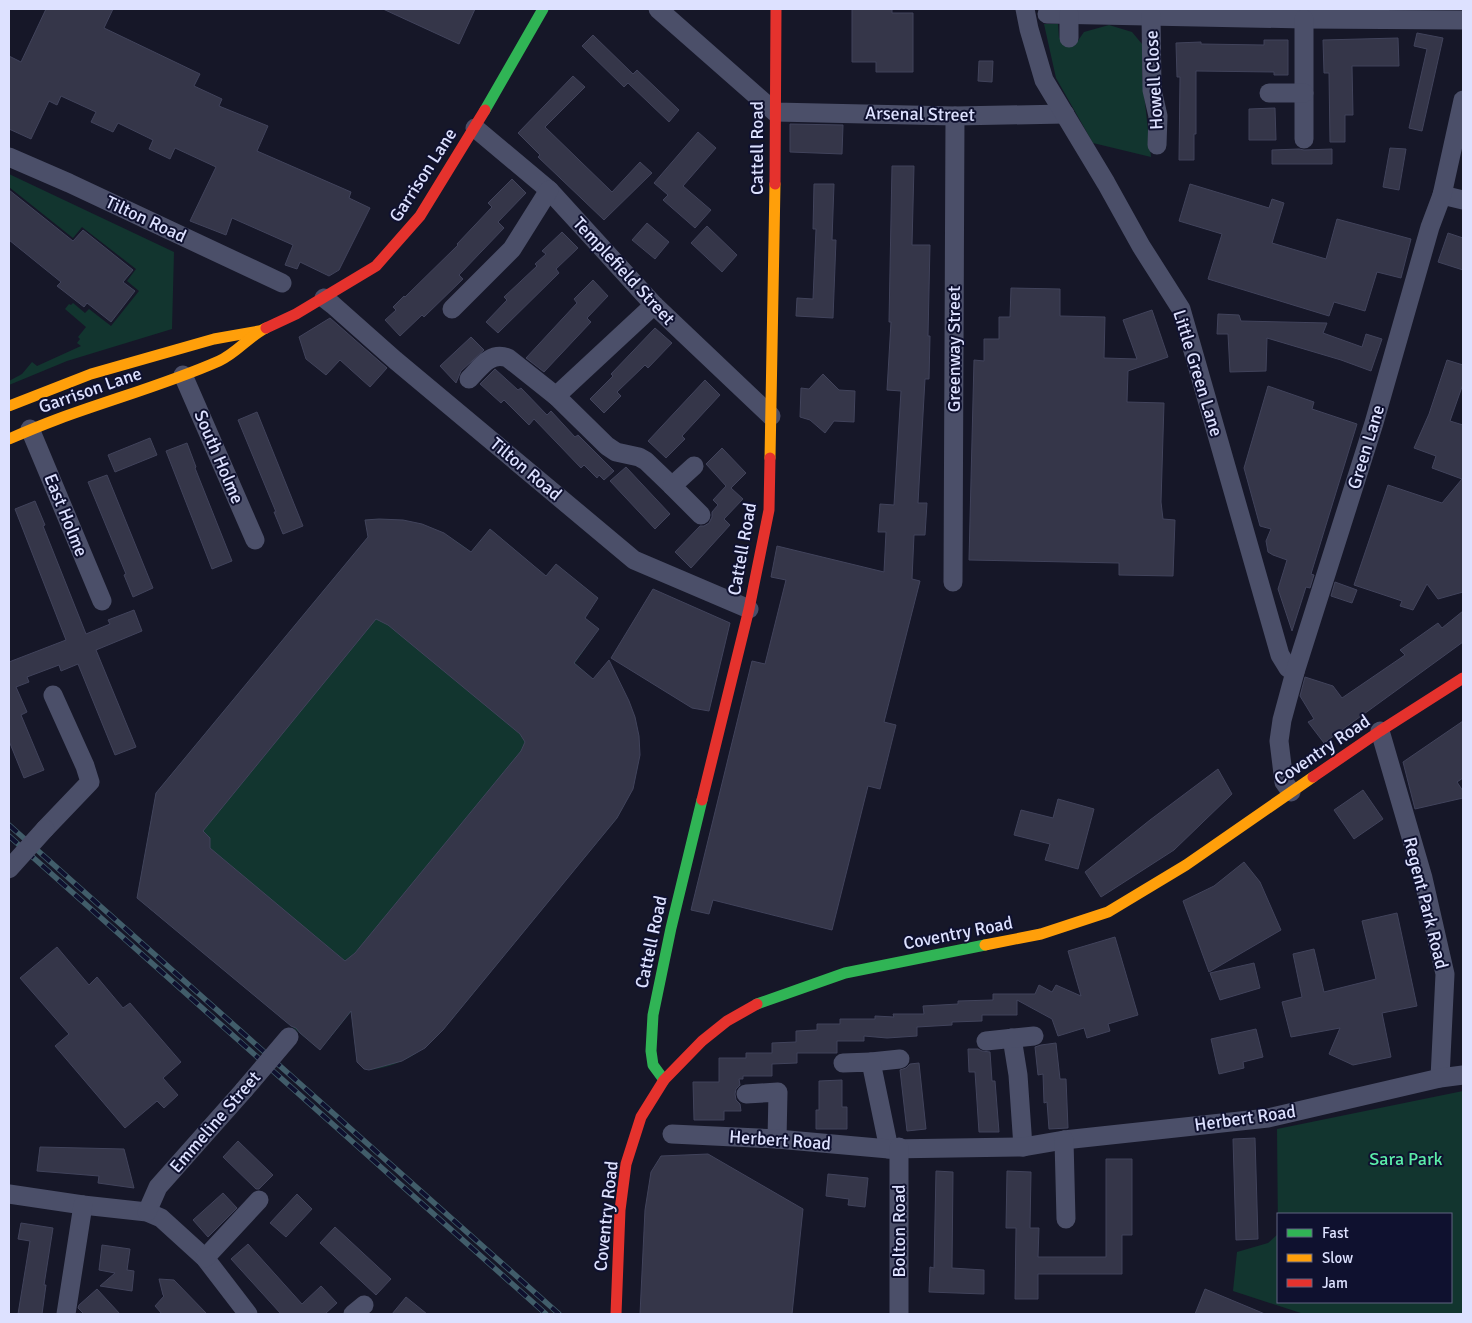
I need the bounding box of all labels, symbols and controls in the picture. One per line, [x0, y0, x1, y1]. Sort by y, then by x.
street label: Howell Close [1140, 30, 1168, 130]
street label: Cattell Road [746, 101, 768, 195]
street label: Arsenal Street [865, 102, 975, 126]
street label: Garrison Lane [385, 124, 461, 226]
street label: Tilton Road [102, 191, 190, 247]
street label: Templefield Street [568, 213, 680, 329]
street label: Greenway Street [943, 286, 965, 412]
street label: Little Green Lane [1168, 307, 1228, 439]
street label: Garrison Lane [36, 362, 144, 418]
street label: Green Lane [1343, 402, 1389, 492]
street label: South Holme [189, 407, 249, 507]
street label: Tilton Road [486, 433, 566, 505]
street label: East Holme [39, 470, 93, 560]
street label: Cattell Road [723, 501, 761, 597]
street label: Coventry Road [1270, 710, 1374, 790]
street label: Regent Park Road [1399, 835, 1453, 971]
street label: Cattell Road [630, 894, 672, 990]
street label: Coventry Road [901, 912, 1015, 954]
street label: Emmeline Street [165, 1067, 265, 1177]
street label: Herbert Road [1193, 1100, 1297, 1136]
street label: Herbert Road [728, 1125, 832, 1155]
park label: Sara Park [1369, 1148, 1443, 1170]
street label: Coventry Road [589, 1160, 623, 1272]
street label: Bolton Road [888, 1184, 910, 1278]
legend [1277, 1213, 1452, 1303]
text: Fast [1322, 1224, 1349, 1242]
text: Slow [1322, 1249, 1353, 1267]
text: Jam [1322, 1274, 1348, 1292]

